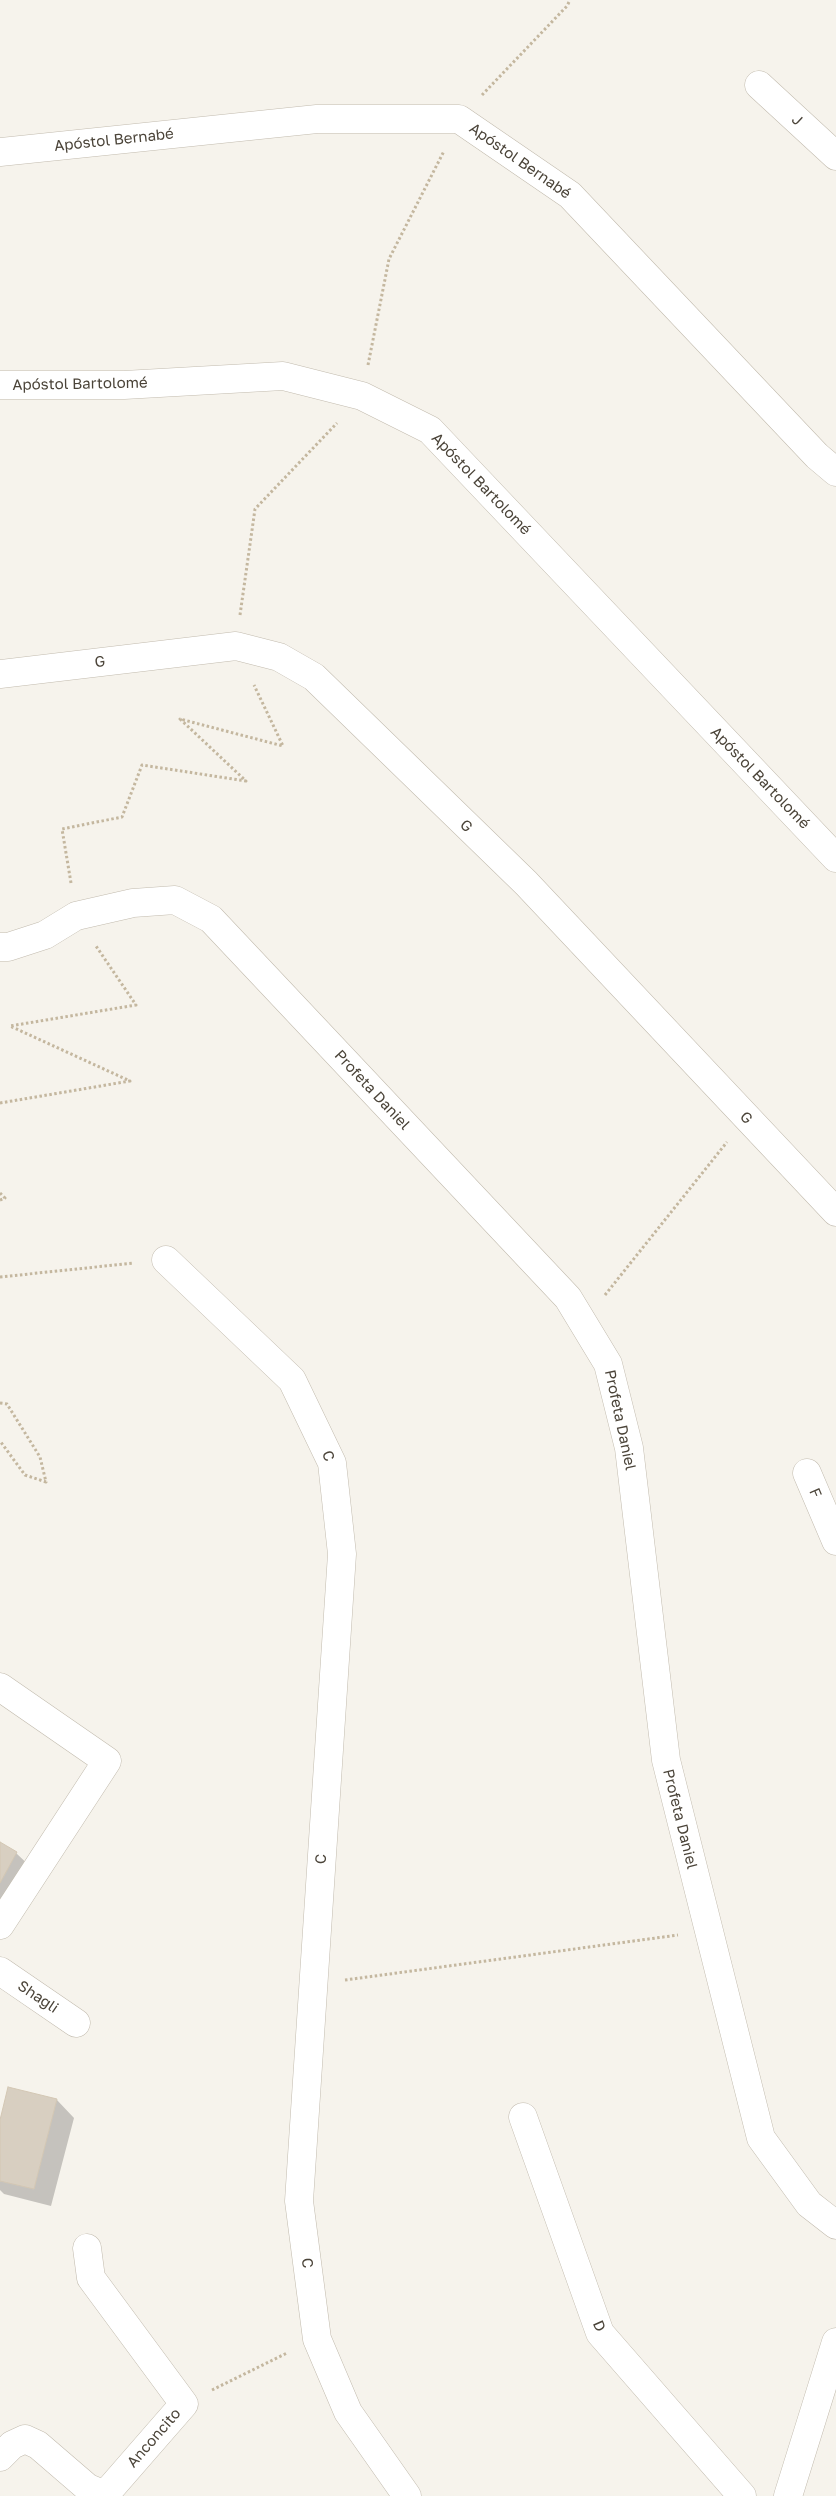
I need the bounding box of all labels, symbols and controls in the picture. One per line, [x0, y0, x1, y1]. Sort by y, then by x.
street label: J [788, 111, 806, 129]
street label: Apóstol Bernabé [466, 119, 574, 203]
street label: Apóstol Bernabé [53, 125, 175, 155]
street label: Apóstol Bartolomé [12, 374, 148, 394]
street label: Apóstol Bartolomé [428, 429, 534, 539]
street label: G [94, 652, 106, 672]
street label: Apóstol Bartolomé [707, 723, 813, 833]
street label: G [456, 816, 476, 836]
street label: Profeta Daniel [331, 1046, 413, 1134]
street label: G [736, 1108, 756, 1128]
street label: Profeta Daniel [601, 1368, 639, 1472]
street label: C [318, 1448, 338, 1464]
street label: F [805, 1485, 825, 1501]
street label: Profeta Daniel [659, 1767, 701, 1871]
street label: C [312, 1853, 330, 1865]
street label: Shagli [14, 1977, 62, 2017]
street label: C [297, 2257, 317, 2269]
street label: D [589, 2318, 609, 2334]
street label: Anconcito [123, 2405, 185, 2471]

